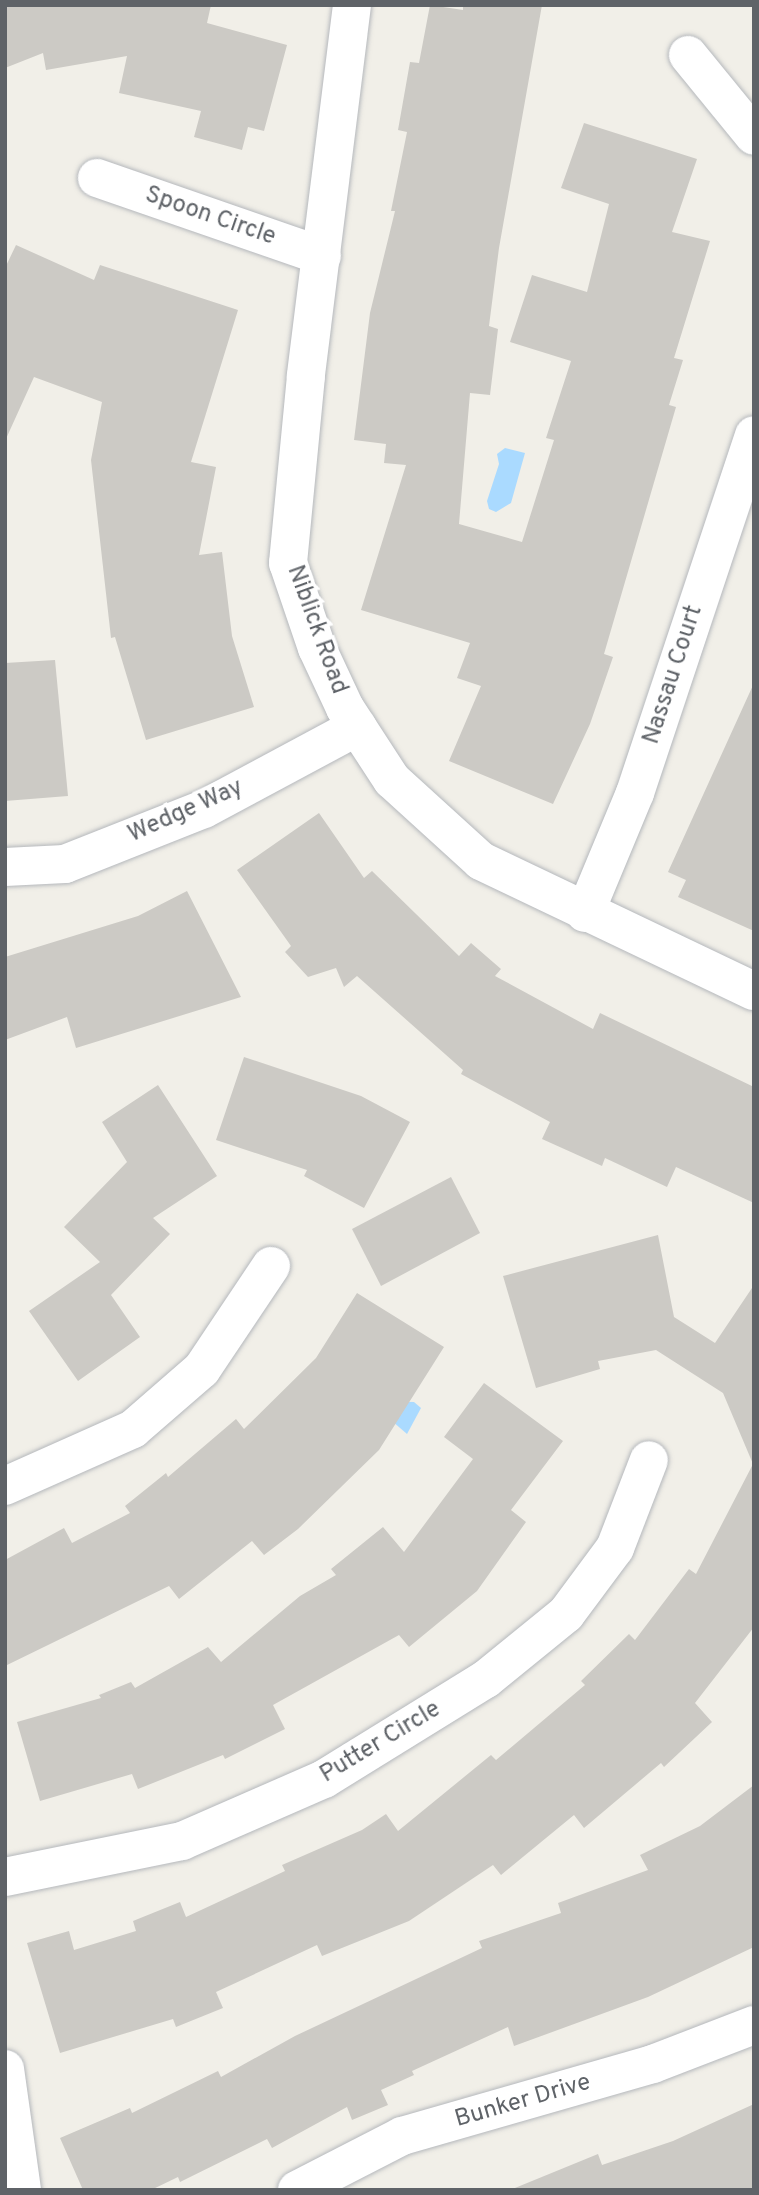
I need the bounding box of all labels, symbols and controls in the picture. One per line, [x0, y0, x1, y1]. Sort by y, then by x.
street label: Spoon Circle [141, 181, 279, 253]
street label: Niblick Road [279, 562, 353, 698]
street label: Nassau Court [638, 602, 710, 748]
street label: Wedge Way [124, 774, 248, 850]
street label: Putter Circle [316, 1696, 446, 1790]
street label: Bunker Drive [452, 2069, 594, 2135]

